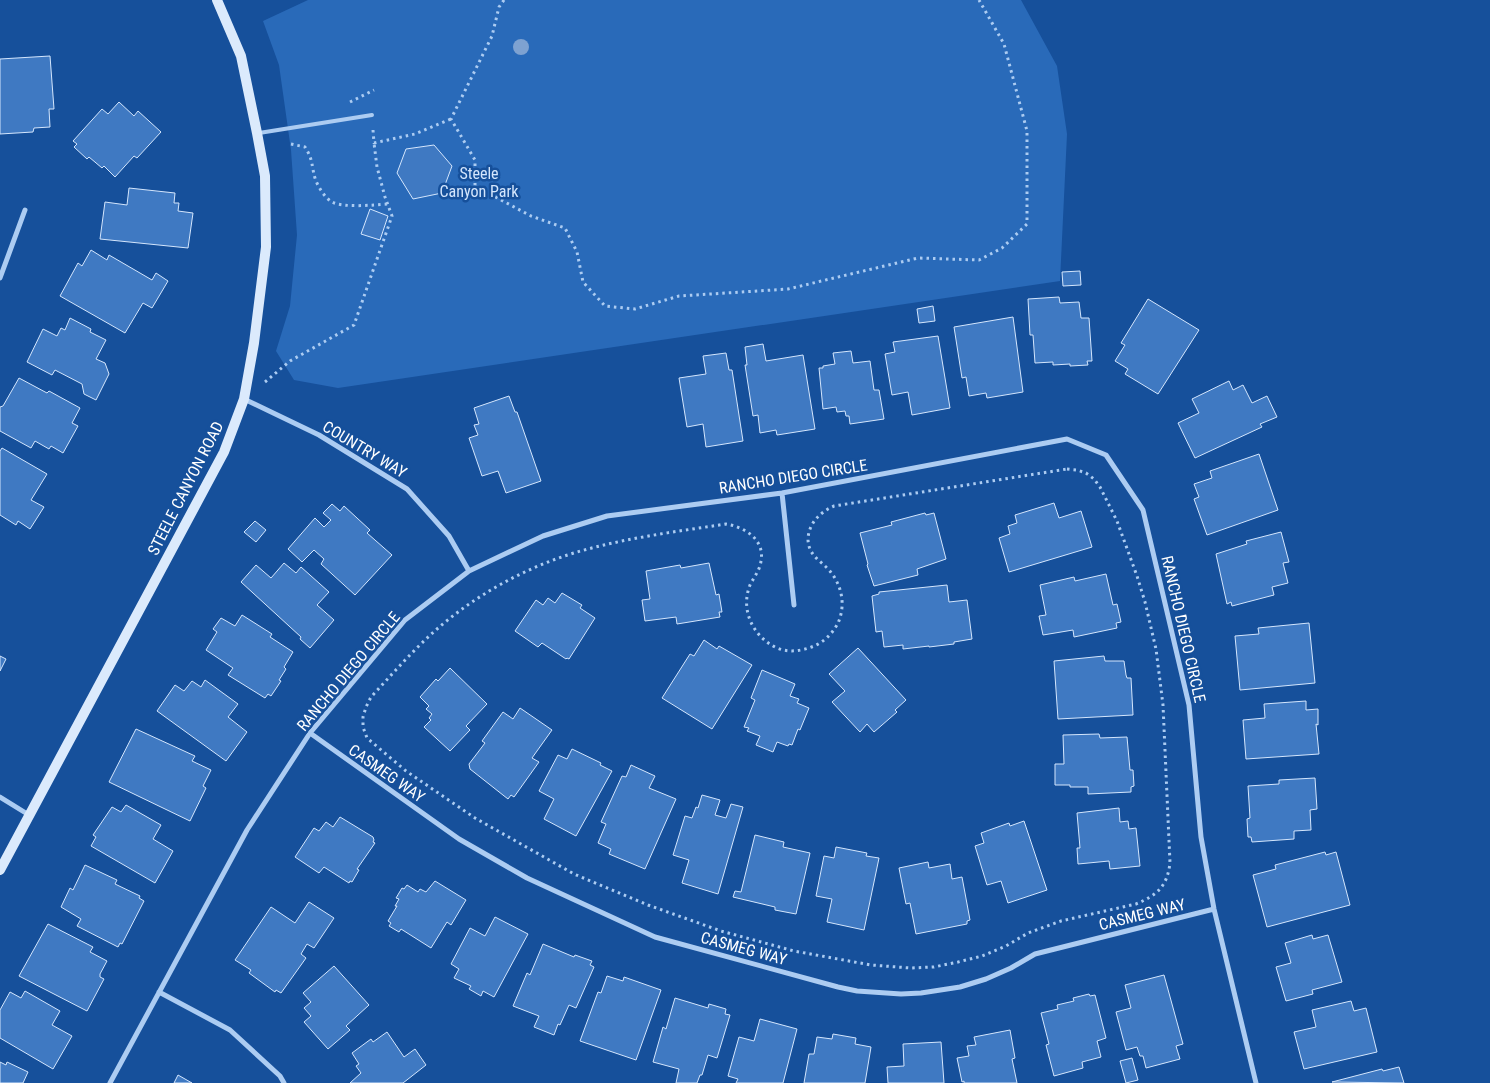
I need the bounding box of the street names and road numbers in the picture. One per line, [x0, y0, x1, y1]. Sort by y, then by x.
street label: COUNTRY WAY [319, 417, 411, 482]
street label: STEELE CANYON ROAD [144, 418, 227, 558]
street label: RANCHO DIEGO CIRCLE [718, 455, 869, 498]
street label: RANCHO DIEGO CIRCLE [1157, 554, 1210, 704]
street label: RANCHO DIEGO CIRCLE [293, 608, 404, 735]
street label: CASMEG WAY [345, 740, 429, 807]
street label: CASMEG WAY [1097, 894, 1188, 934]
street label: CASMEG WAY [699, 928, 790, 969]

